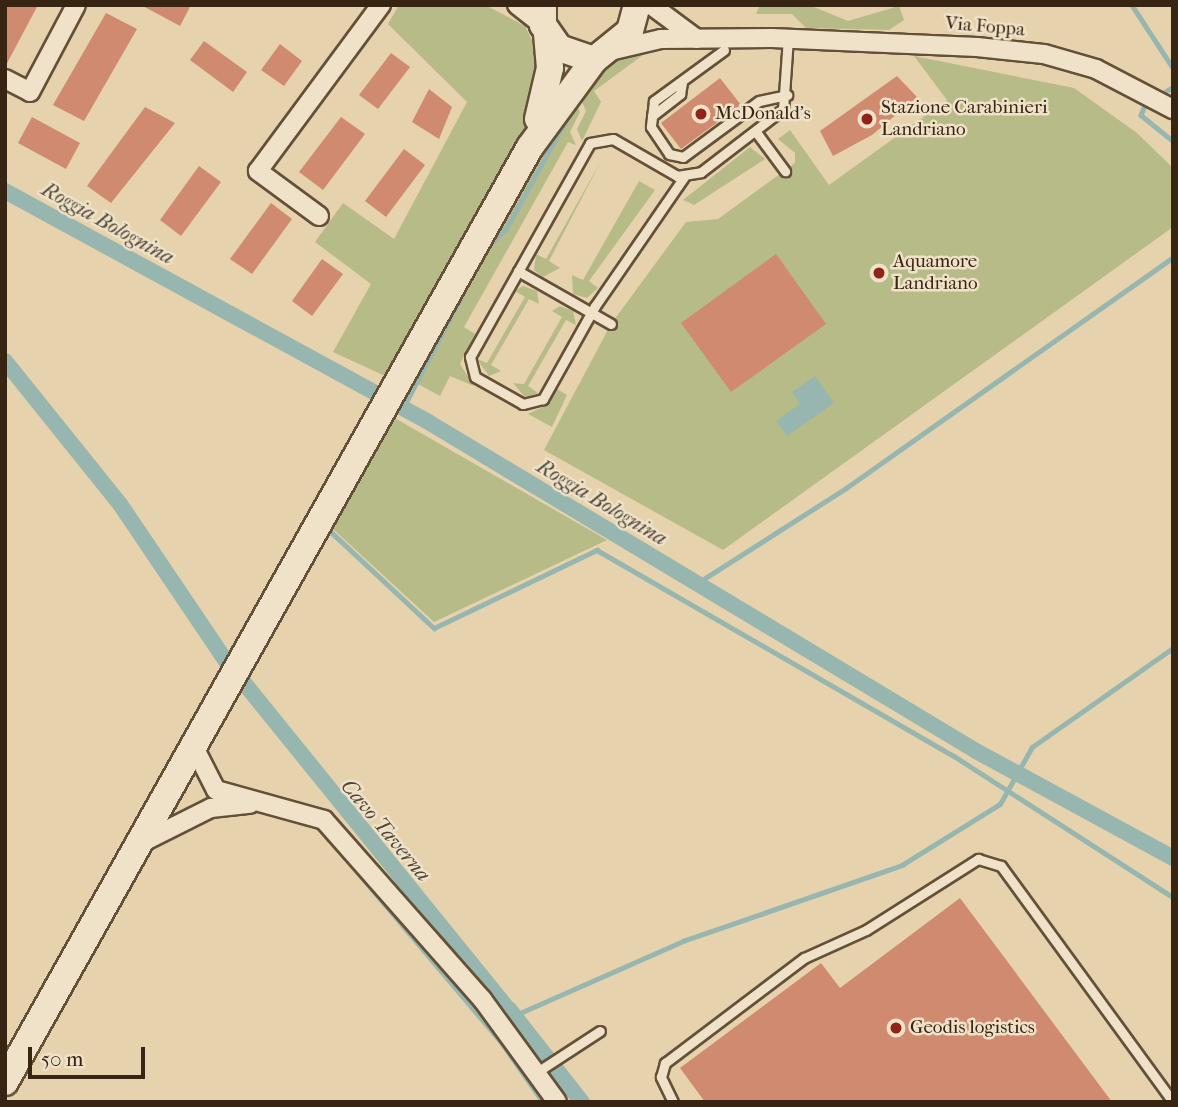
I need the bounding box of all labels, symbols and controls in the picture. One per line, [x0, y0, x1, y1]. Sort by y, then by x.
street label: Via Foppa [944, 12, 1026, 42]
place label: Stazione Carabinieri Landriano [881, 97, 1048, 141]
place label: McDonald's [715, 103, 811, 125]
marker: McDonald's [693, 106, 709, 122]
marker: Stazione Carabinieri Landriano [859, 111, 875, 127]
water label: Roggia Bolognina [37, 176, 179, 270]
place label: Aquamore Landriano [893, 251, 978, 295]
marker: Aquamore Landriano [871, 265, 887, 281]
water label: Roggia Bolognina [532, 453, 672, 551]
water label: Cavo Taverna [336, 774, 436, 886]
place label: Geodis logistics [910, 1017, 1035, 1039]
marker: Geodis logistics [888, 1020, 904, 1036]
scale bar [32, 1034, 149, 1078]
text: 50 m [41, 1047, 84, 1071]

